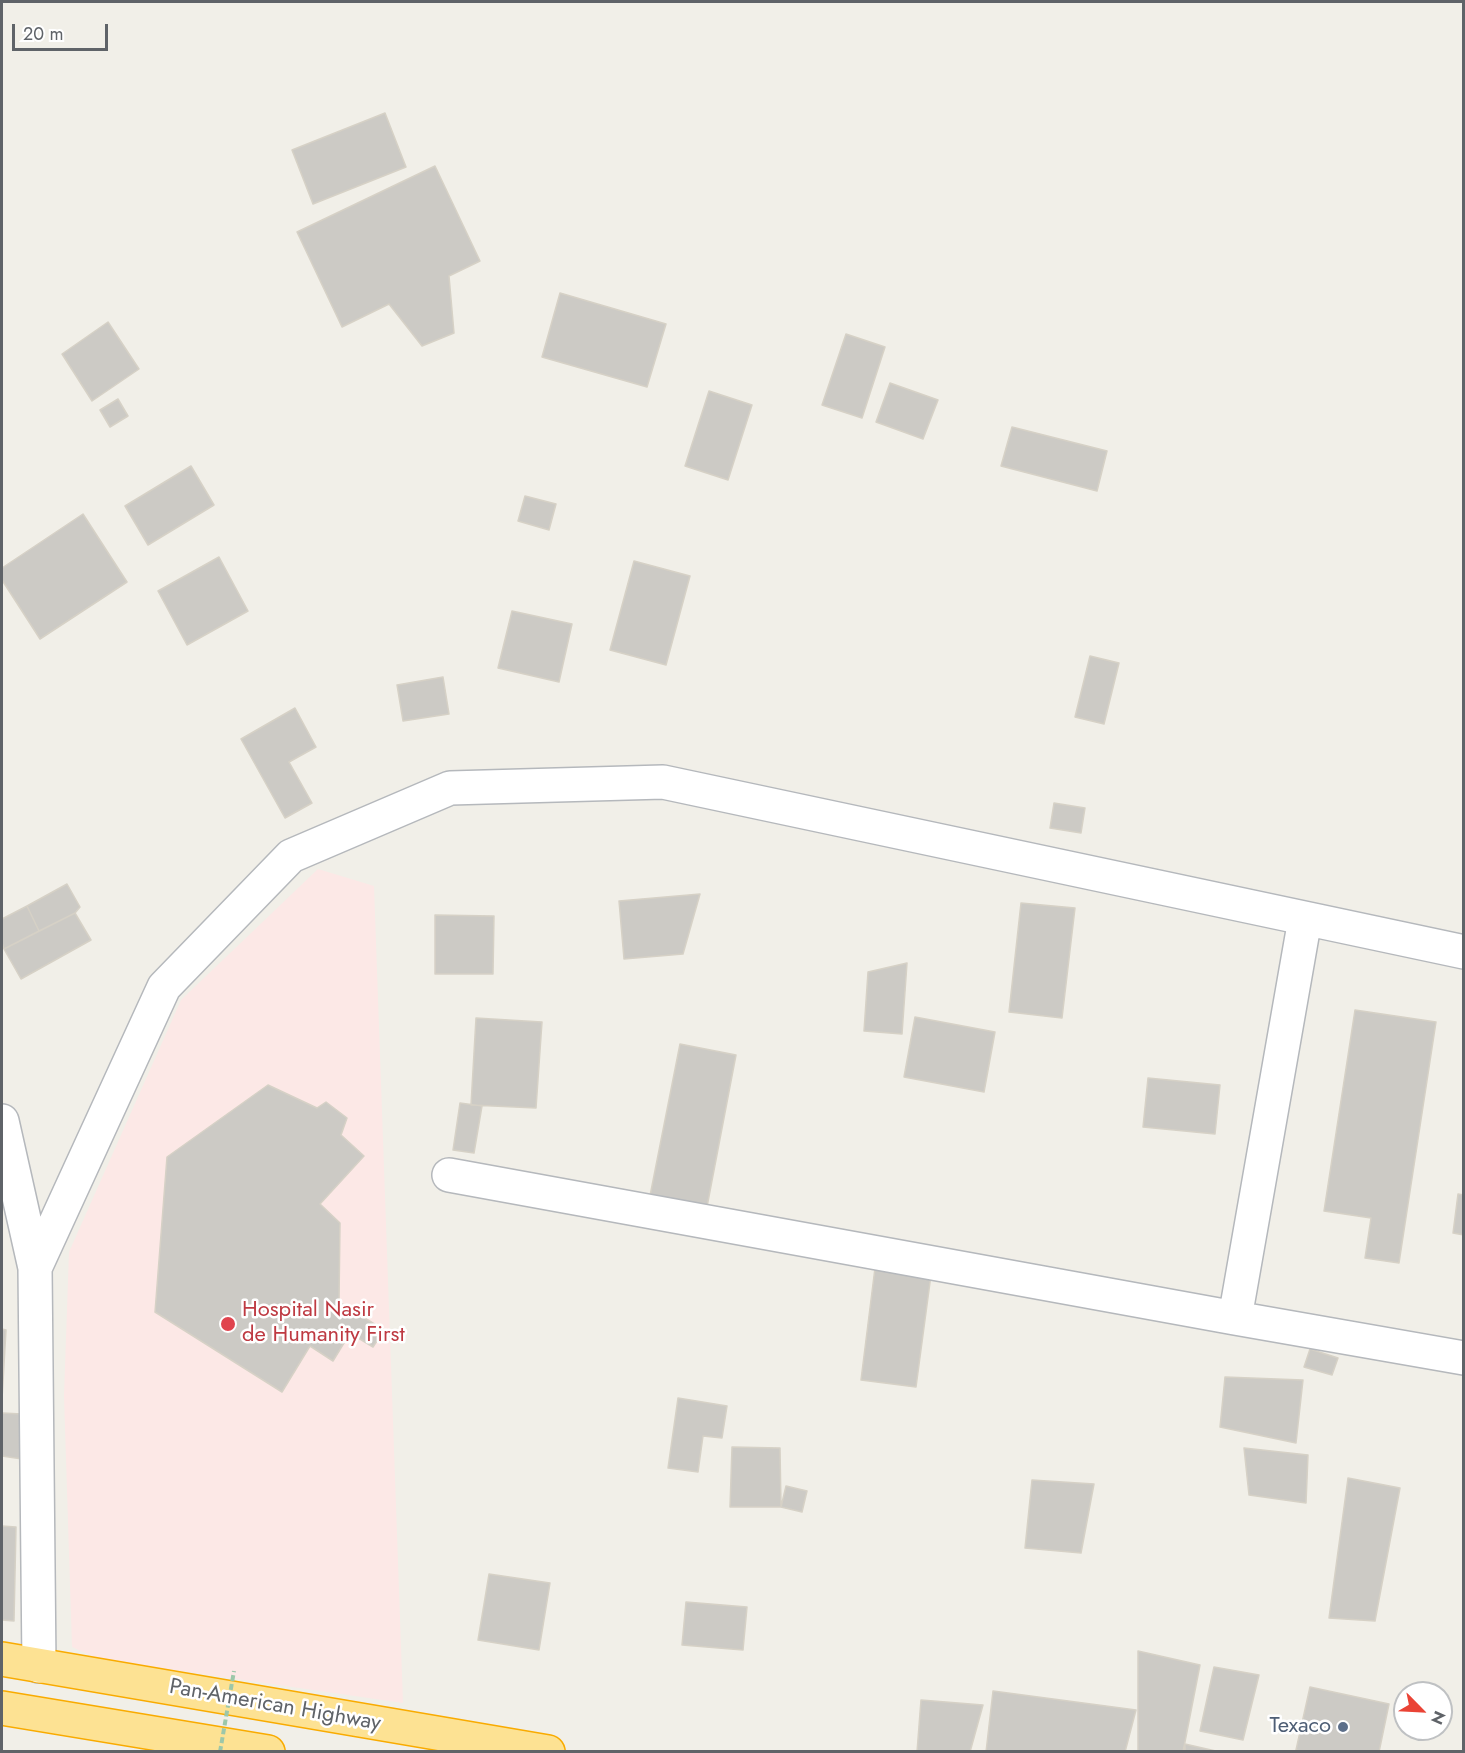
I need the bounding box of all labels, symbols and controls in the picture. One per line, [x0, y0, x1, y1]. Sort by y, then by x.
scale bar [15, 12, 111, 50]
text: 20 m [23, 21, 63, 47]
place label: Hospital Nasir de Humanity First [242, 1298, 405, 1350]
marker: Hospital Nasir de Humanity First [219, 1315, 237, 1333]
street label: Pan-American Highway [167, 1674, 383, 1738]
north arrow [1393, 1681, 1453, 1741]
text: N [1425, 1707, 1451, 1728]
place label: Texaco [1270, 1714, 1331, 1740]
marker: Texaco [1336, 1720, 1350, 1734]

